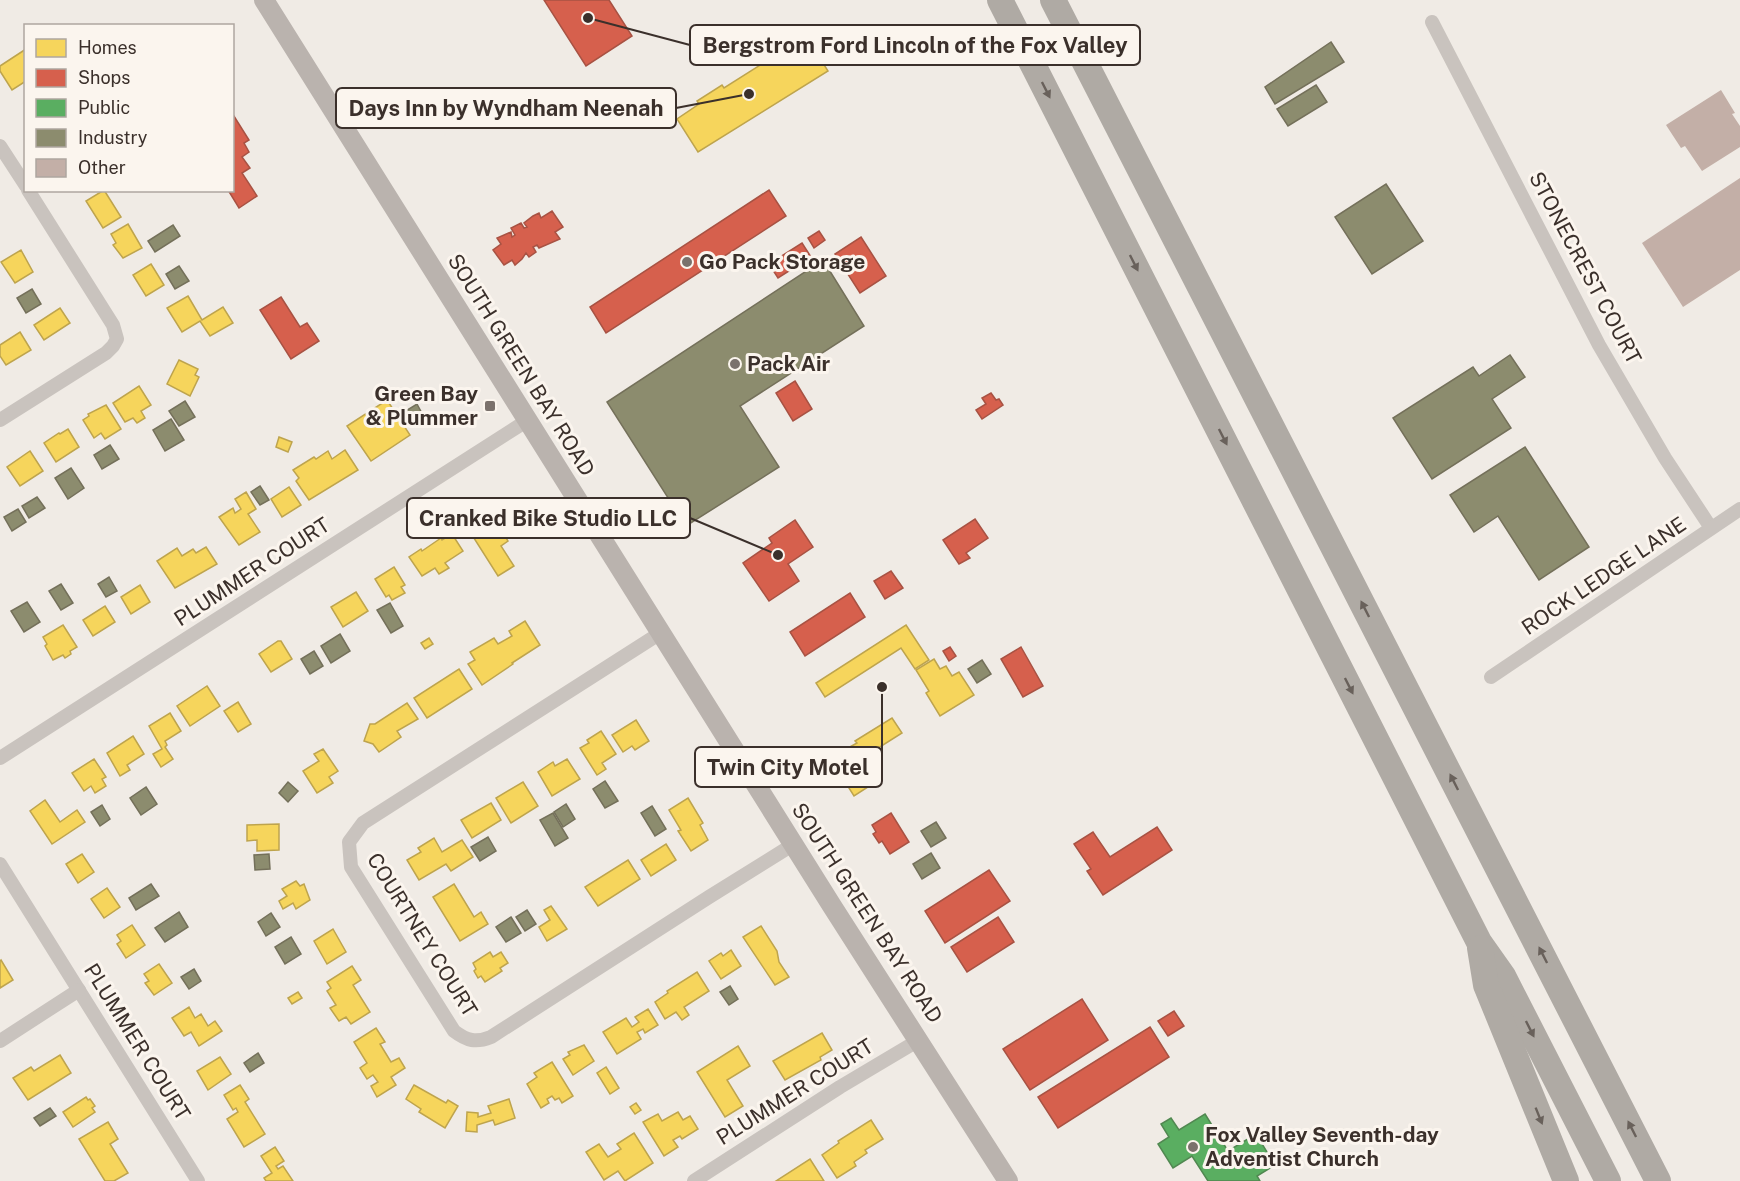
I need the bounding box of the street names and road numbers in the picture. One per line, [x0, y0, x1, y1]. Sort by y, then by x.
street label: STONECREST COURT [1524, 167, 1647, 368]
street label: SOUTH GREEN BAY ROAD [443, 249, 600, 480]
street label: ROCK LEDGE LANE [1517, 511, 1691, 640]
street label: PLUMMER COURT [169, 512, 334, 631]
street label: SOUTH GREEN BAY ROAD [787, 798, 948, 1027]
street label: COURTNEY COURT [362, 848, 483, 1021]
street label: PLUMMER COURT [79, 959, 196, 1125]
street label: PLUMMER COURT [712, 1033, 878, 1150]

